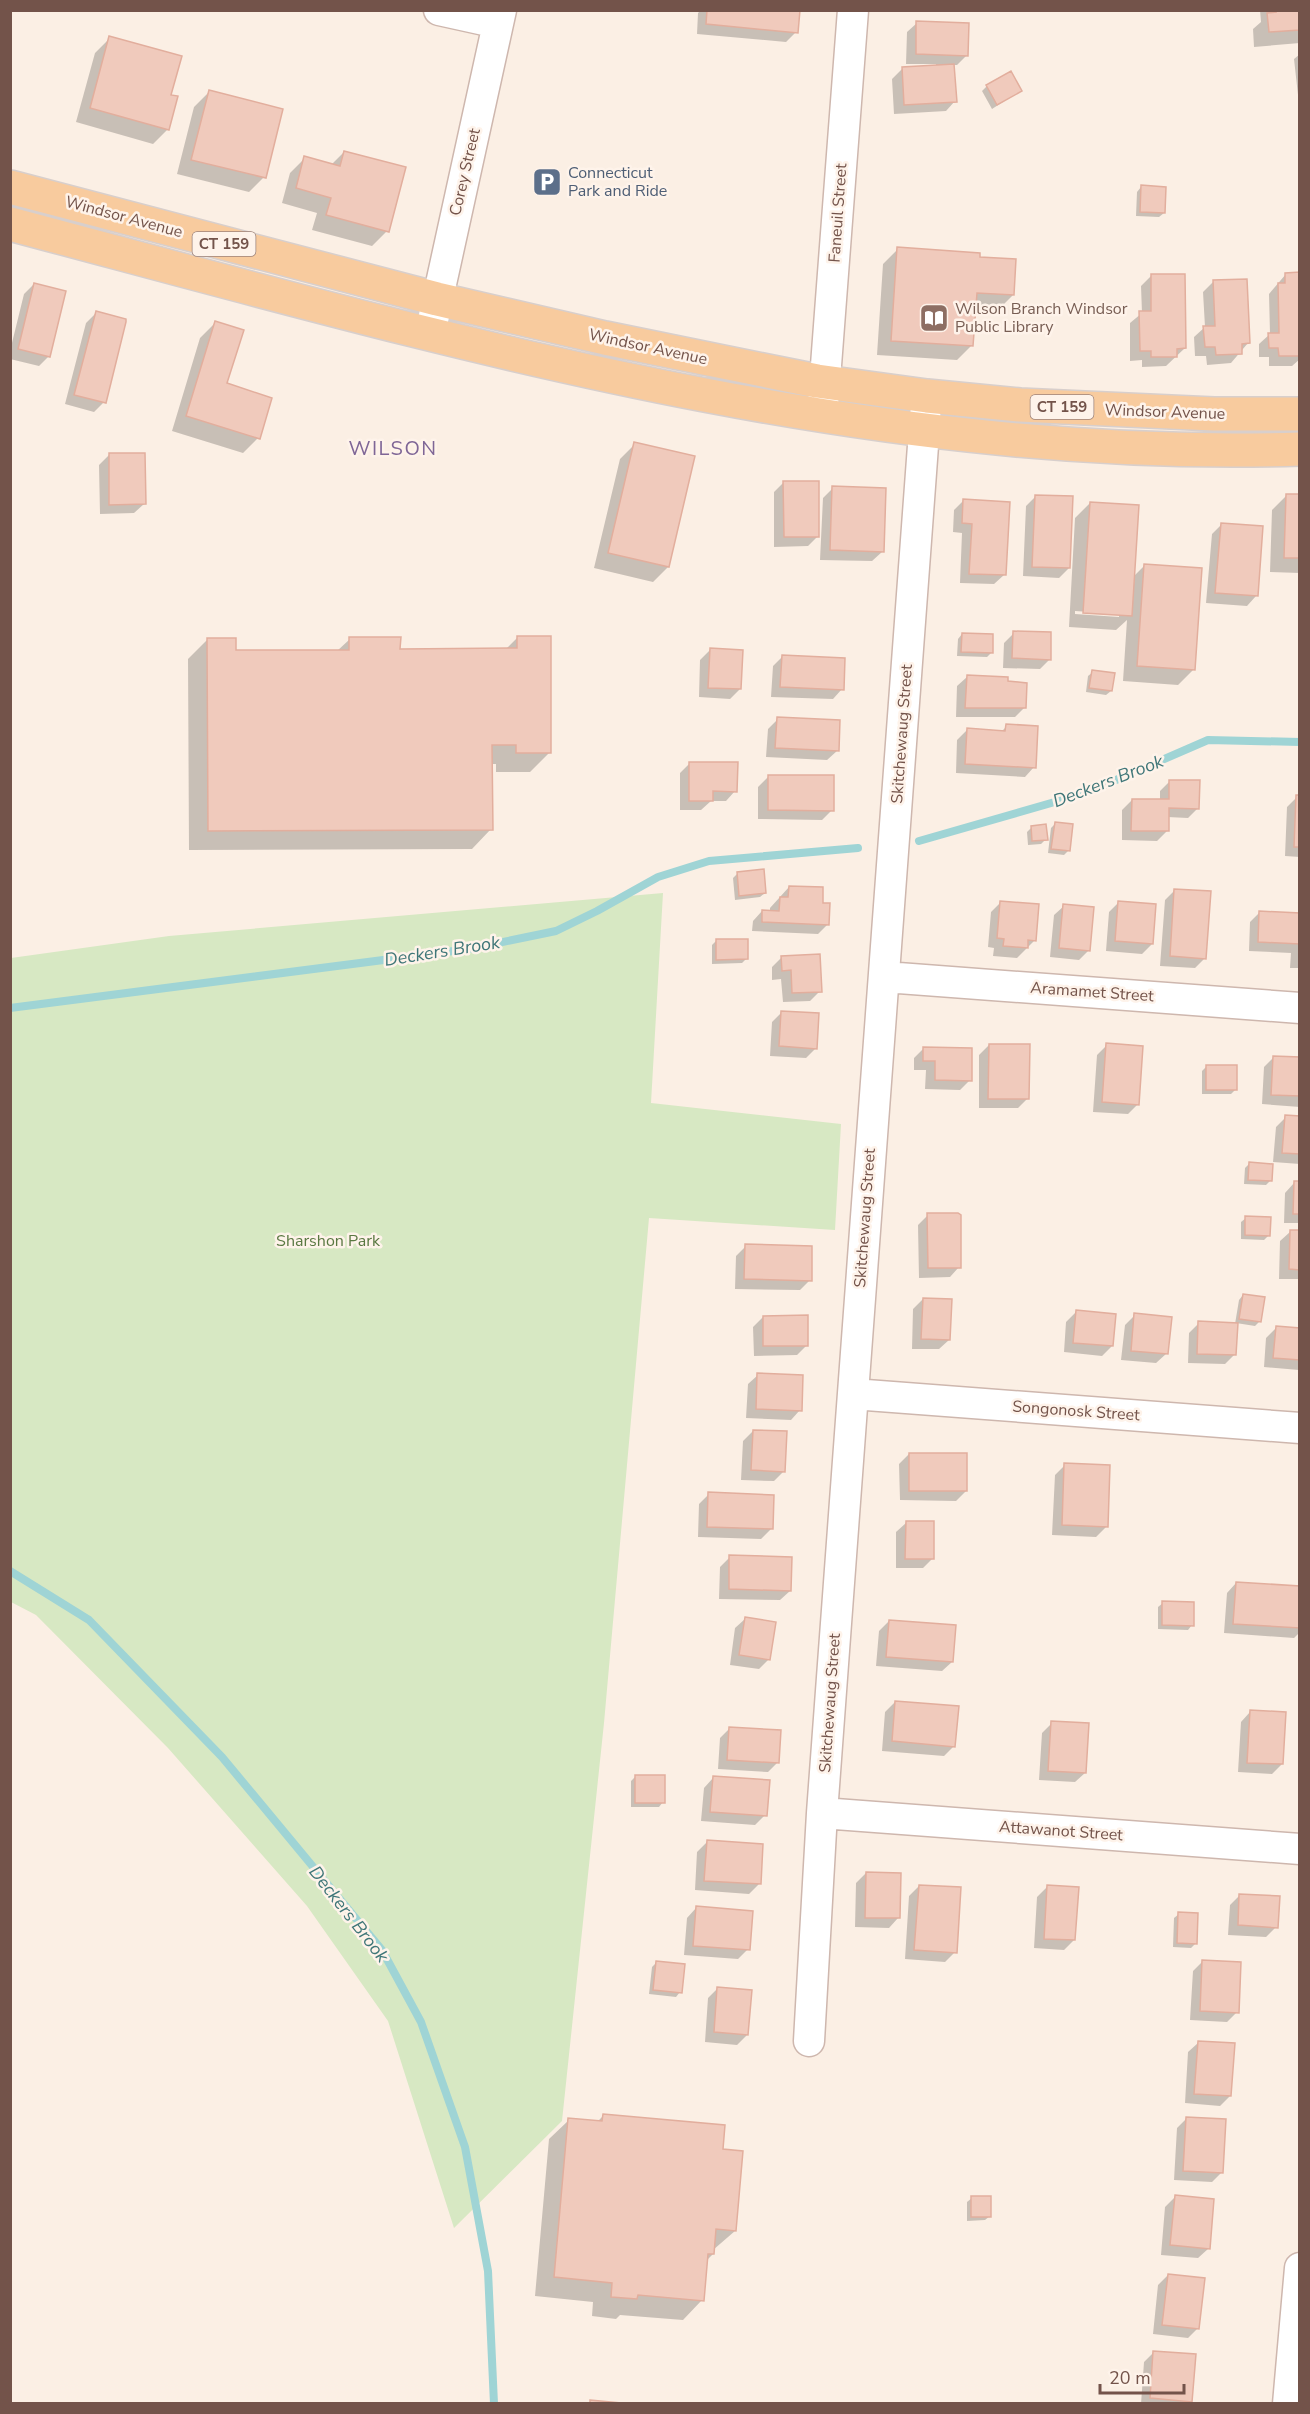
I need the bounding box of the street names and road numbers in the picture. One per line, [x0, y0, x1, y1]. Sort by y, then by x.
street label: Corey Street [444, 126, 486, 218]
street label: Faneuil Street [824, 162, 852, 264]
street label: Windsor Avenue [63, 191, 185, 243]
road number: CT 159 [192, 232, 256, 256]
street label: Windsor Avenue [587, 324, 709, 370]
road number: CT 159 [1030, 395, 1094, 419]
street label: Windsor Avenue [1104, 399, 1226, 425]
street label: Skitchewaug Street [886, 663, 918, 805]
street label: Aramamet Street [1030, 977, 1155, 1007]
street label: Skitchewaug Street [849, 1147, 881, 1289]
street label: Songonosk Street [1012, 1396, 1141, 1426]
street label: Skitchewaug Street [814, 1632, 846, 1774]
street label: Attawanot Street [998, 1816, 1124, 1846]

